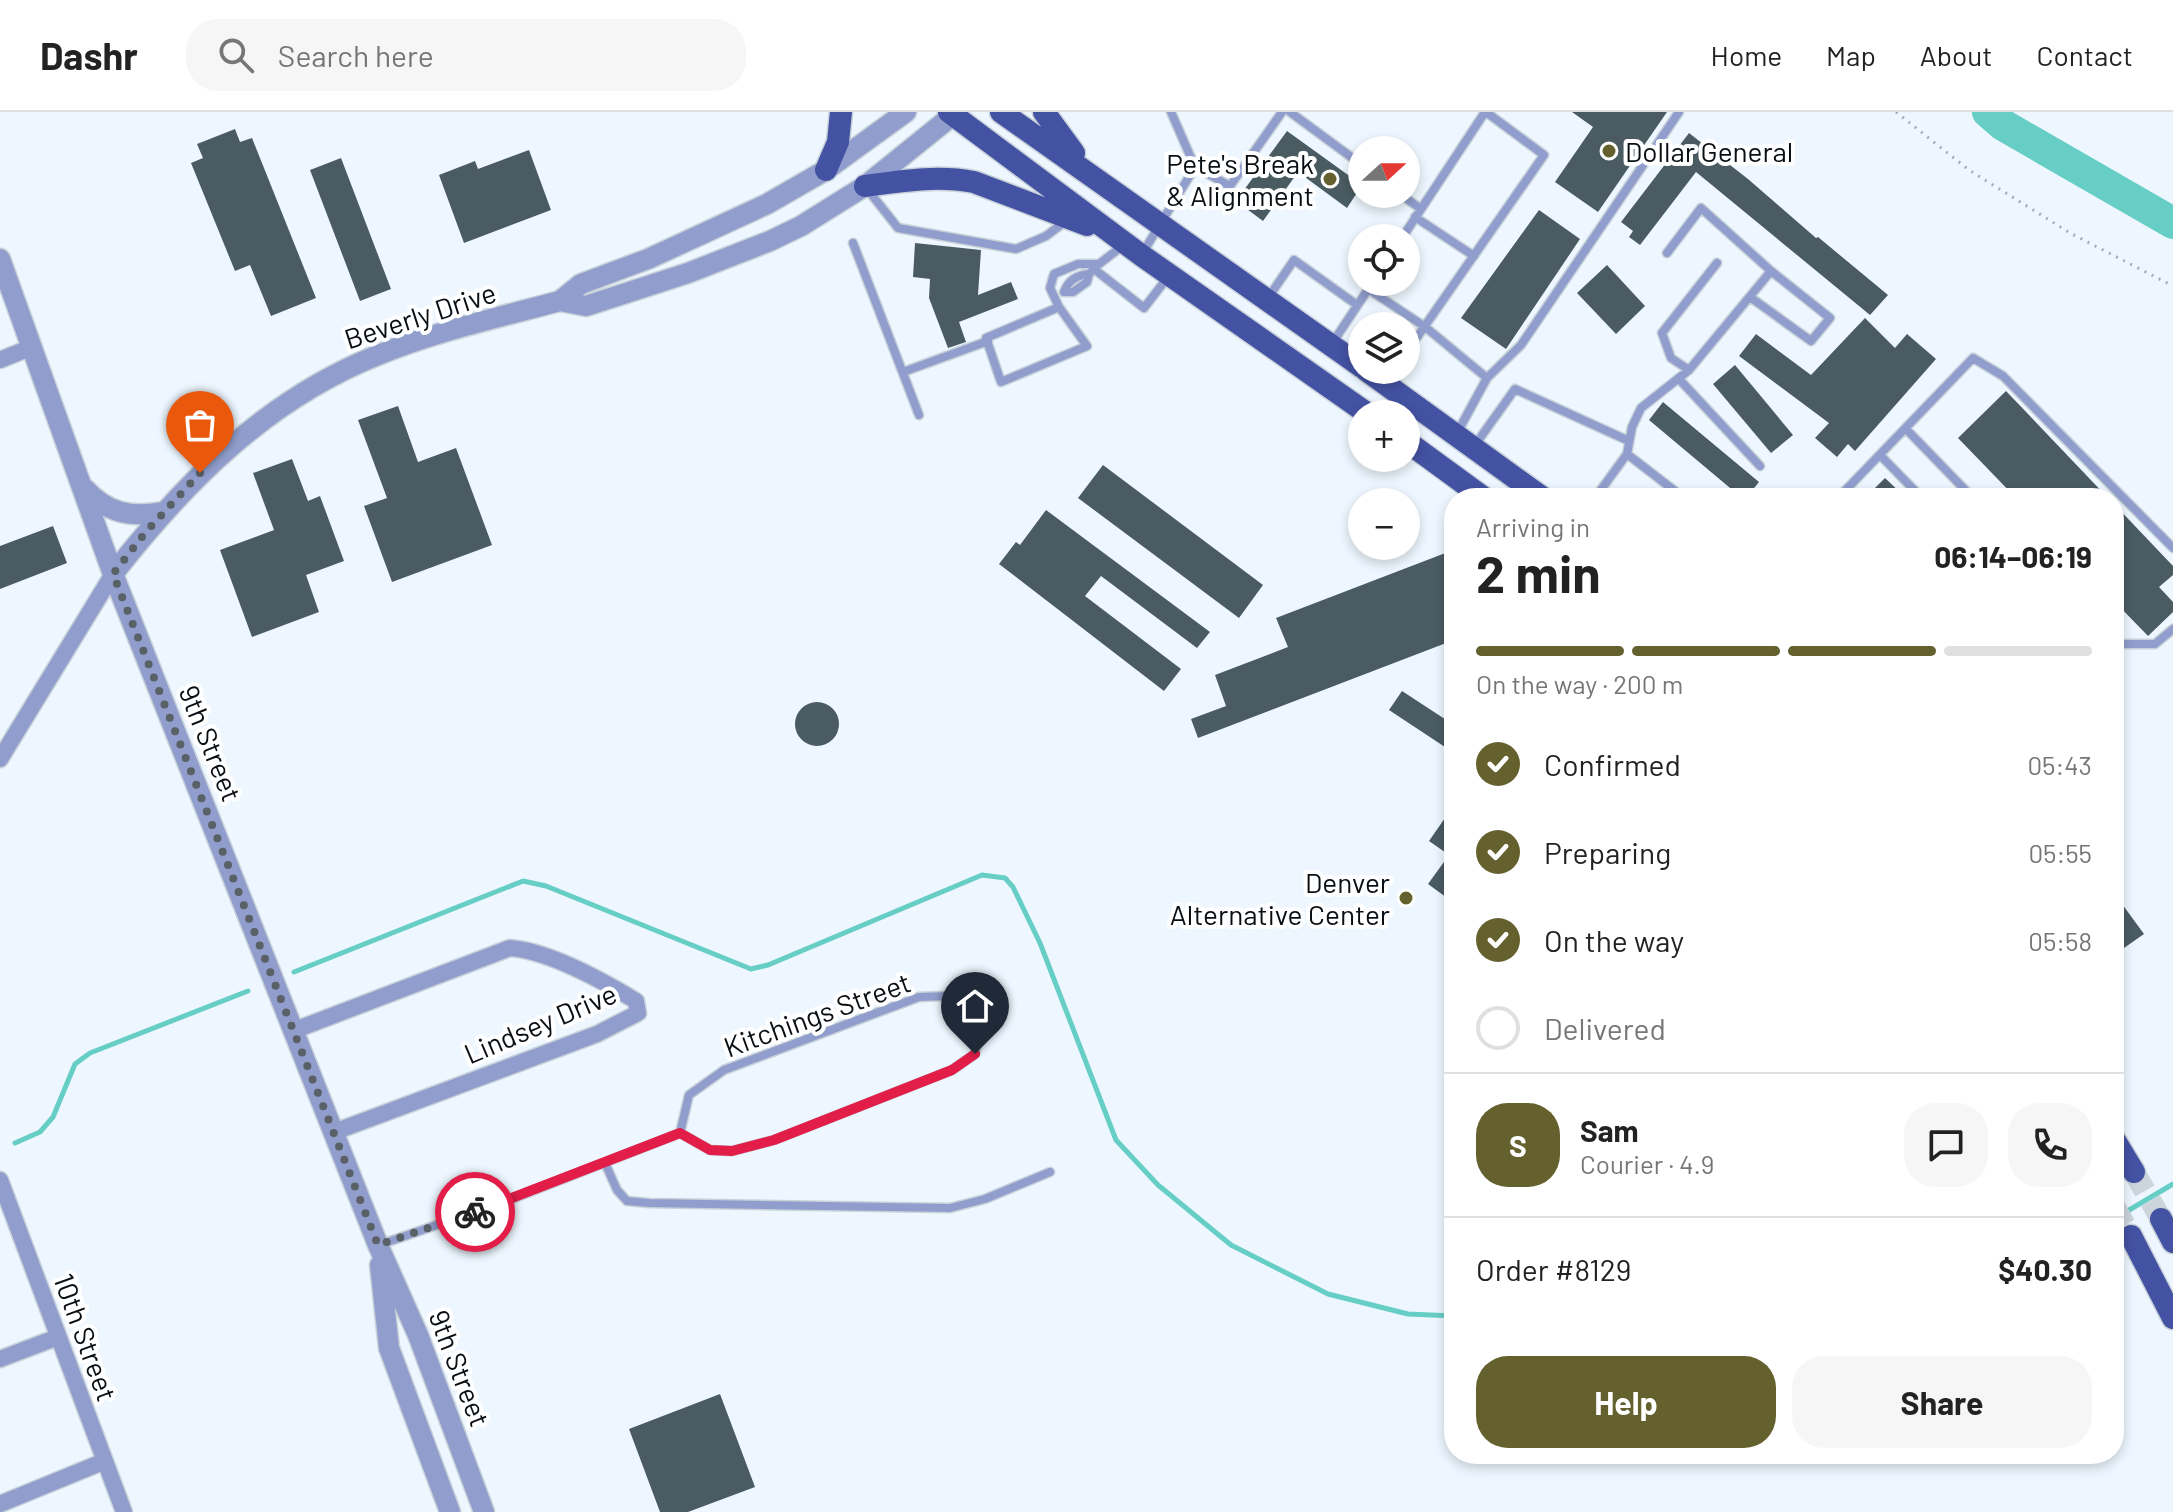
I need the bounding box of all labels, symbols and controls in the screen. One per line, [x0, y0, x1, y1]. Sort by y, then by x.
search box [186, 19, 746, 91]
text: Dashr [40, 32, 138, 78]
icon: search [214, 33, 258, 77]
text: Search here [278, 37, 434, 73]
text: Home [1711, 38, 1782, 72]
text: Map [1826, 38, 1876, 72]
text: About [1920, 38, 1992, 72]
text: Contact [2036, 38, 2133, 72]
place label: Dollar General [1625, 134, 1793, 168]
north arrow [1348, 136, 1420, 208]
map controls [1348, 136, 1420, 560]
marker: Dollar General [1600, 142, 1618, 160]
place label: Pete's Break & Alignment [1166, 146, 1314, 212]
marker: Pete's Break & Alignment [1321, 170, 1339, 188]
button: locate [1348, 224, 1420, 296]
street label: Beverly Drive [340, 275, 500, 355]
button: layers [1348, 312, 1420, 384]
pin [166, 391, 234, 473]
button: + [1348, 400, 1420, 472]
icon: bag [178, 403, 222, 447]
button: − [1348, 488, 1420, 560]
text: Arriving in [1476, 511, 1590, 542]
text: 06:14–06:19 [1934, 538, 2092, 574]
text: 2 min [1476, 541, 1601, 603]
text: On the way · 200 m [1476, 668, 1683, 699]
street label: 9th Street [172, 680, 250, 806]
icon: check [1476, 742, 1520, 786]
text: Confirmed [1544, 746, 1681, 782]
text: 05:43 [2027, 749, 2092, 780]
icon: check [1476, 830, 1520, 874]
text: Preparing [1544, 834, 1671, 870]
text: 05:55 [2028, 837, 2092, 868]
place label: Denver Alternative Center [1170, 865, 1390, 931]
marker: Denver Alternative Center [1397, 889, 1415, 907]
icon: check [1476, 918, 1520, 962]
text: On the way [1544, 922, 1684, 958]
text: 05:58 [2028, 925, 2092, 956]
street label: Kitchings Street [719, 964, 915, 1064]
pin [941, 972, 1009, 1054]
street label: Lindsey Drive [459, 976, 621, 1070]
icon: home [953, 984, 997, 1028]
text: Delivered [1544, 1010, 1666, 1046]
button: chat [1904, 1103, 1988, 1187]
button: phone [2008, 1103, 2092, 1187]
text: Sam [1580, 1112, 1639, 1148]
text: S [1509, 1127, 1527, 1163]
text: Courier · 4.9 [1580, 1148, 1714, 1179]
courier [435, 1172, 515, 1252]
icon: bike [453, 1190, 497, 1234]
text: Order #8129 [1476, 1251, 1632, 1287]
text: $40.30 [1998, 1251, 2092, 1287]
street label: 10th Street [47, 1269, 125, 1405]
street label: 9th Street [422, 1305, 498, 1431]
button: Help [1476, 1356, 1776, 1448]
button: Share [1792, 1356, 2092, 1448]

